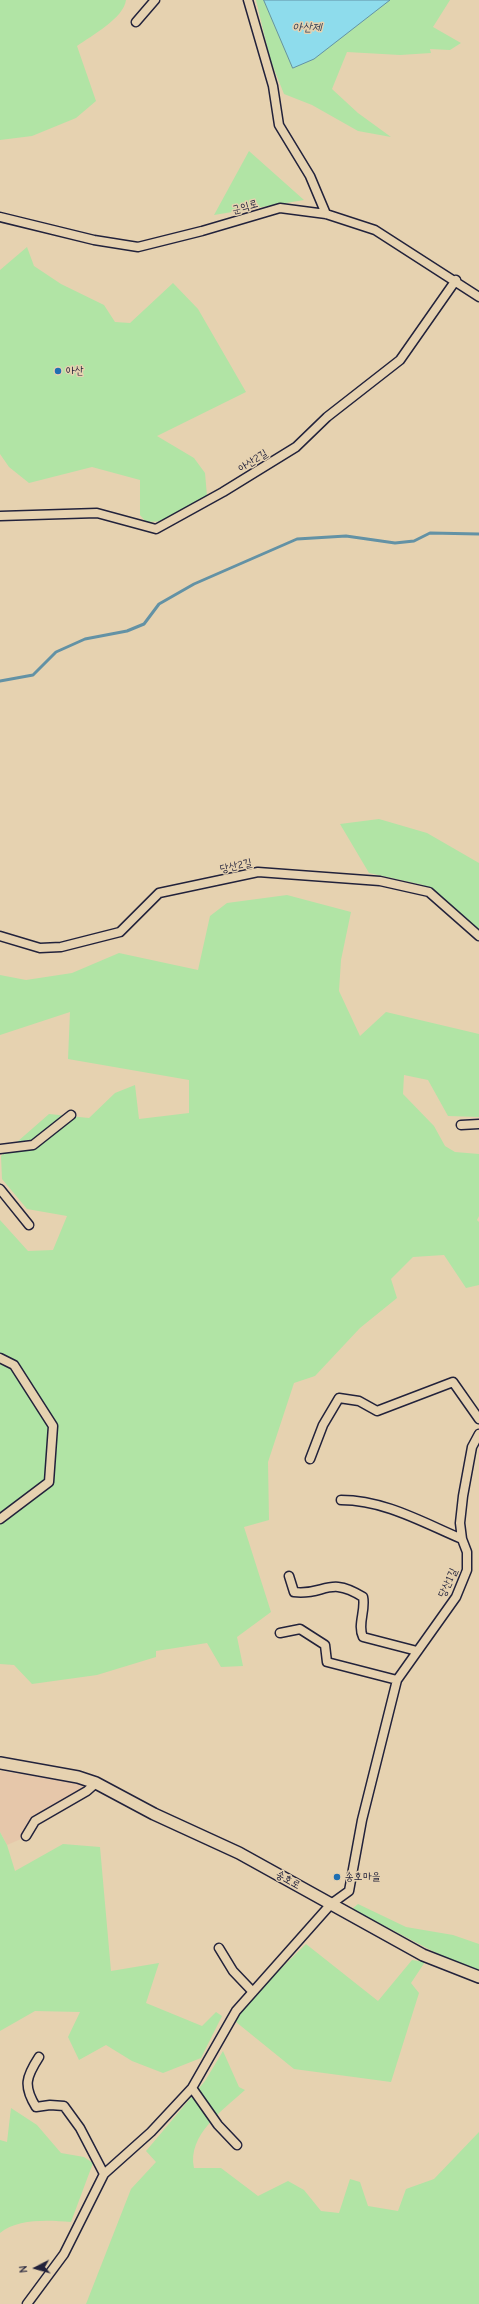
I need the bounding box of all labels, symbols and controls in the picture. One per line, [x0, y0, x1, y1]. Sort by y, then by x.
water label: 아산제 [293, 21, 321, 35]
street label: 군익로 [230, 197, 260, 217]
place label: 아산 [66, 364, 84, 378]
marker: 아산 [53, 366, 63, 376]
street label: 아산2길 [236, 447, 270, 475]
street label: 당산2길 [219, 856, 253, 876]
street label: 당산1길 [435, 1566, 461, 1600]
street label: 송호로 [273, 1868, 303, 1892]
place label: 송호마을 [345, 1870, 380, 1884]
marker: 송호마을 [332, 1872, 342, 1882]
north arrow [16, 2248, 56, 2288]
text: N [17, 2265, 30, 2274]

